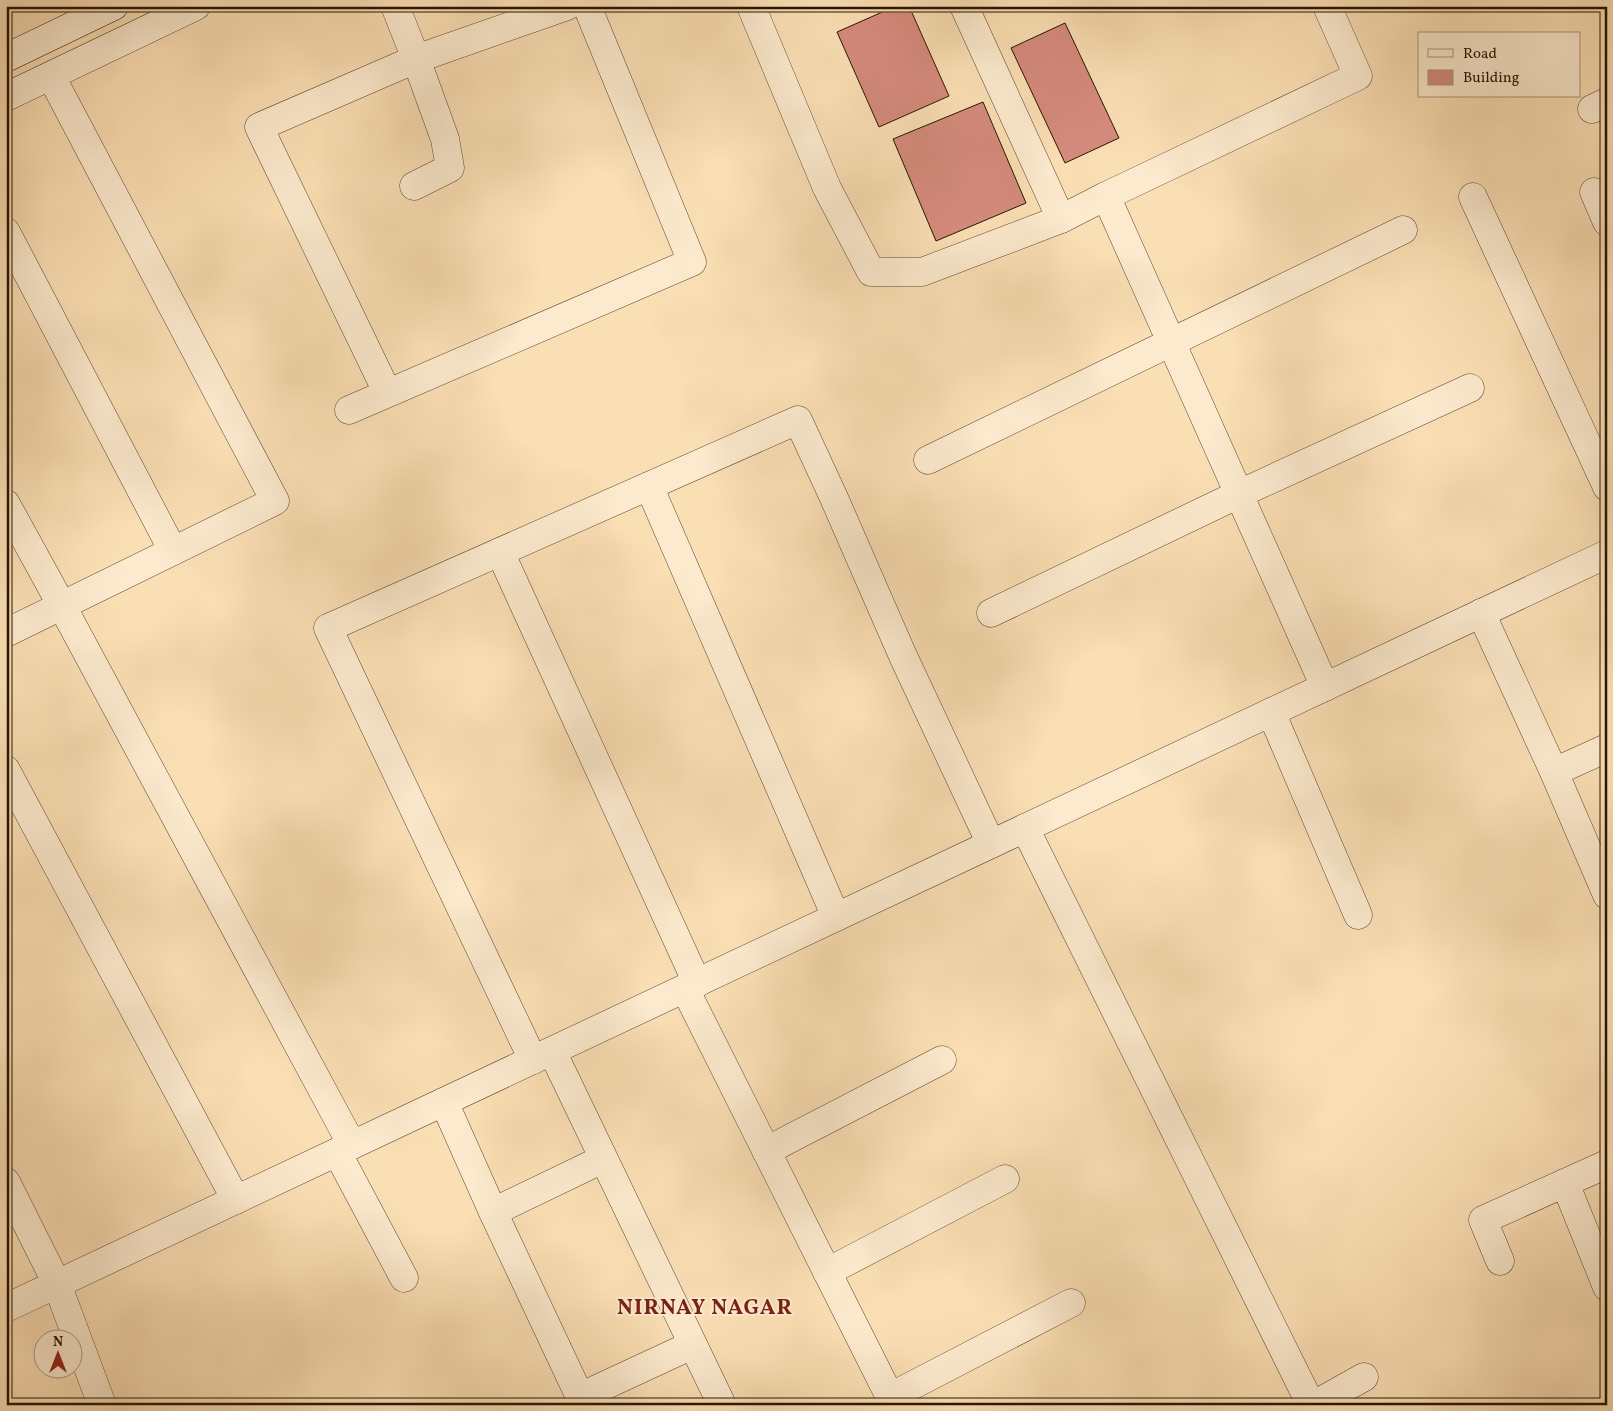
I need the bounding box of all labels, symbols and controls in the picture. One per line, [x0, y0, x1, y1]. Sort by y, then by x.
legend [1418, 32, 1580, 98]
text: Road [1463, 44, 1497, 65]
text: Building [1463, 68, 1520, 89]
district label: NIRNAY NAGAR [617, 1293, 793, 1324]
north arrow [32, 1328, 82, 1378]
text: N [53, 1333, 63, 1352]

